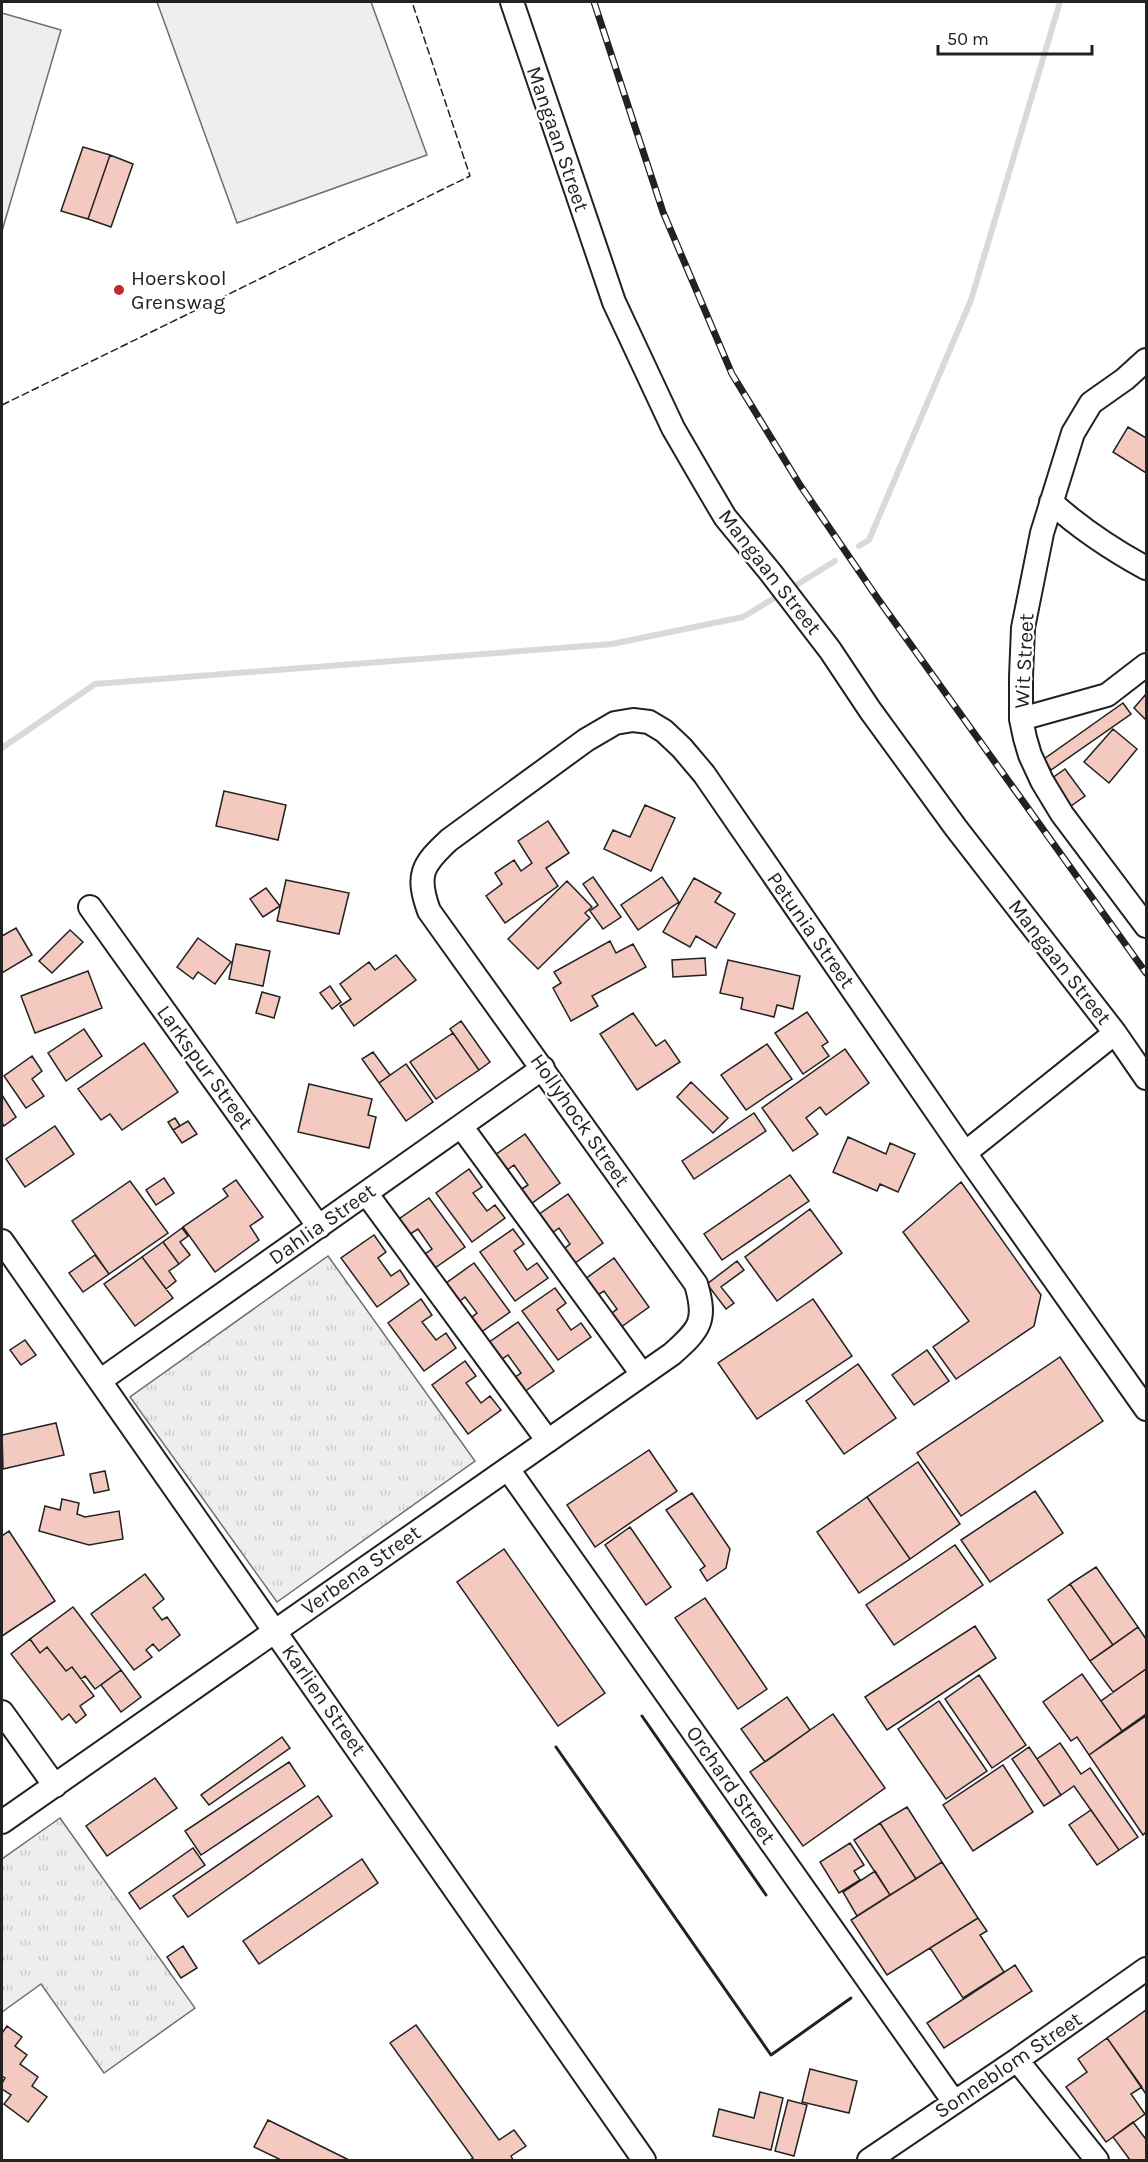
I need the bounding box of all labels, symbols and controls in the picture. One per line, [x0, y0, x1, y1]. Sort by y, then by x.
scale bar [938, 18, 1092, 56]
text: 50 m [947, 28, 989, 50]
street label: Mangaan Street [522, 63, 594, 215]
place label: Hoerskool Grenswag [131, 266, 227, 314]
marker: Hoerskool Grenswag [112, 283, 126, 297]
street label: Mangaan Street [714, 505, 826, 639]
street label: Wit Street [1010, 613, 1038, 709]
street label: Petunia Street [762, 867, 860, 993]
street label: Mangaan Street [1004, 895, 1116, 1029]
street label: Larkspur Street [152, 1000, 258, 1134]
street label: Hollyhock Street [525, 1049, 635, 1191]
street label: Dahlia Street [264, 1178, 380, 1270]
street label: Verbena Street [297, 1520, 425, 1620]
street label: Karlien Street [277, 1640, 371, 1760]
street label: Orchard Street [681, 1721, 781, 1849]
street label: Sonneblom Street [930, 2007, 1086, 2123]

